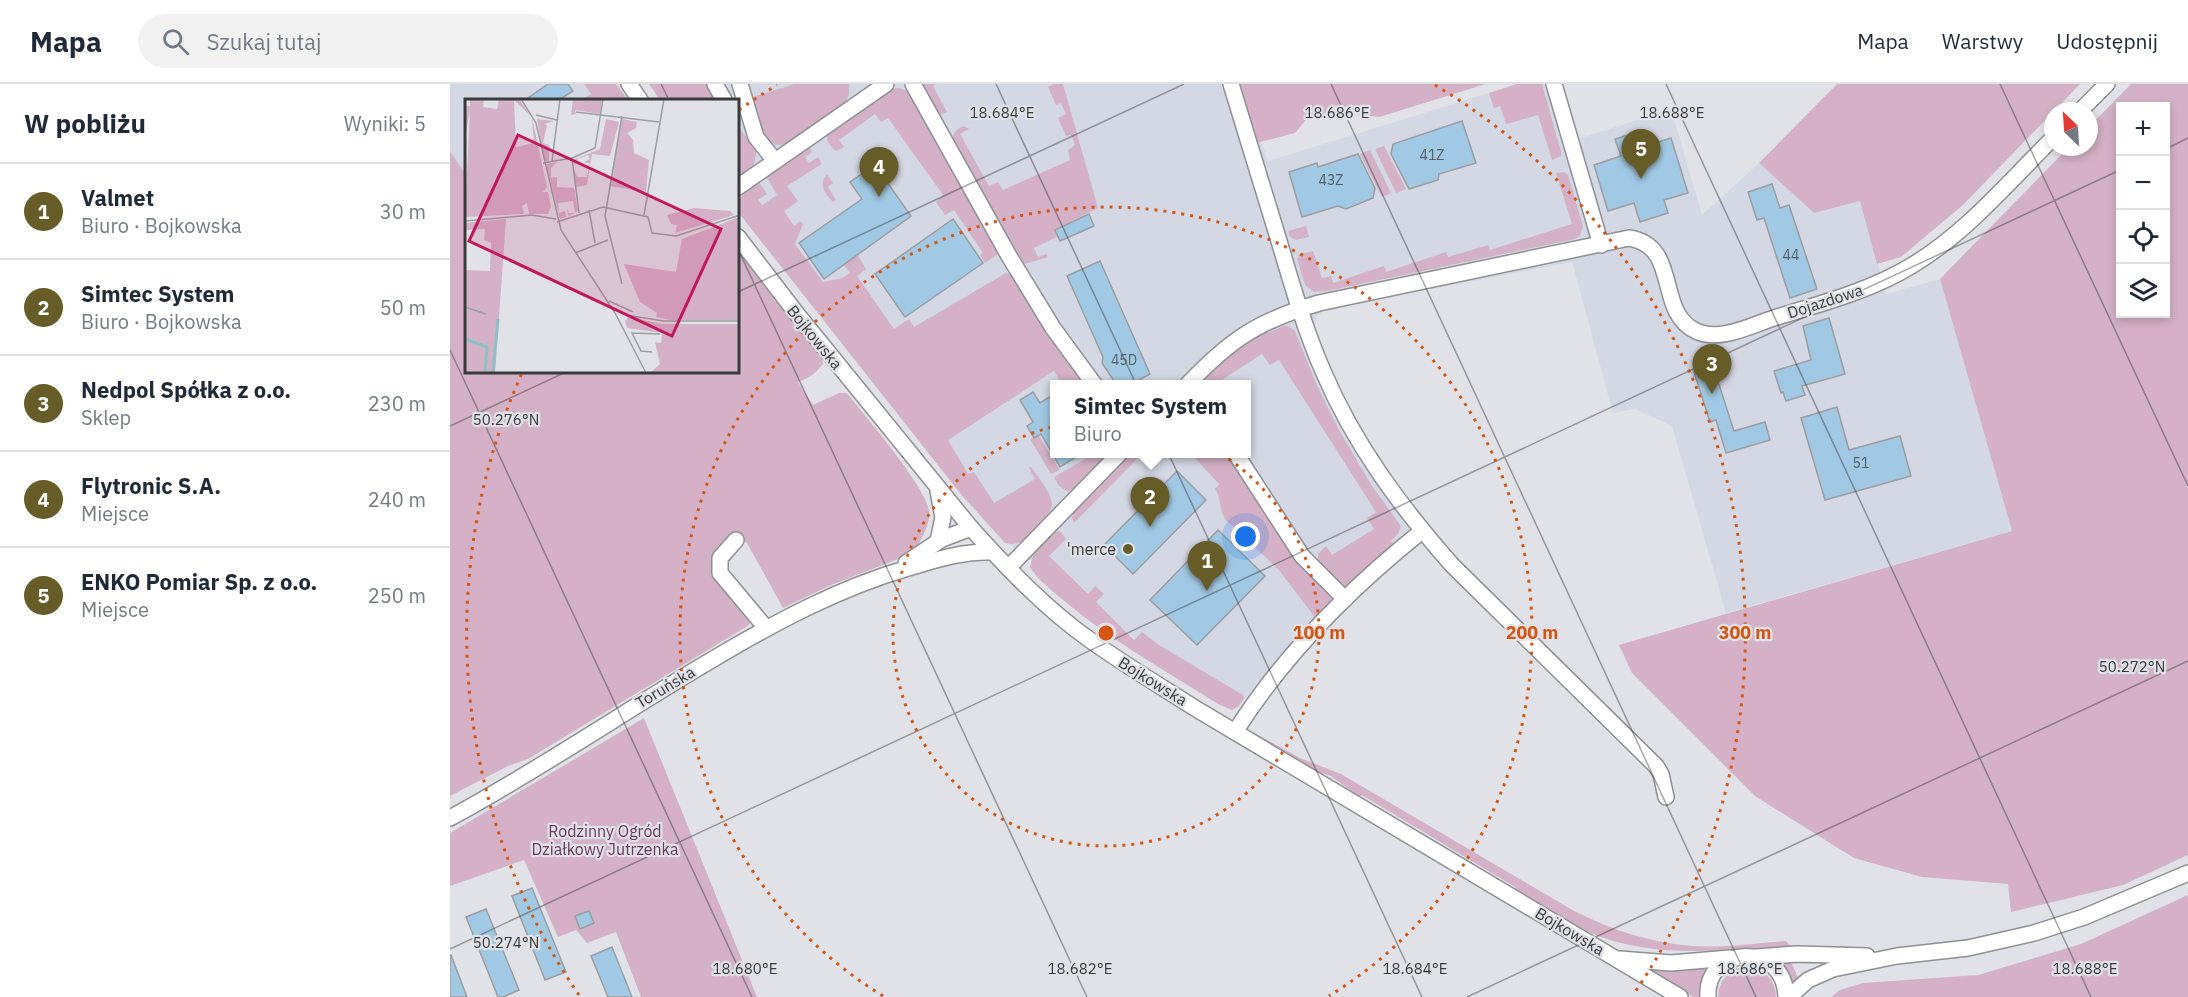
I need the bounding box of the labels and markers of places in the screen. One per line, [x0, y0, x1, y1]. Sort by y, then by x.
pin: 5 [1622, 130, 1660, 179]
pin: 4 [860, 147, 898, 197]
pin: 3 [1692, 344, 1732, 394]
pin: 2 [1130, 478, 1170, 527]
place label: 'merce [1067, 539, 1116, 559]
marker: 'merce [1121, 542, 1135, 556]
pin: 1 [1188, 542, 1227, 591]
centre of rings [1096, 623, 1116, 643]

